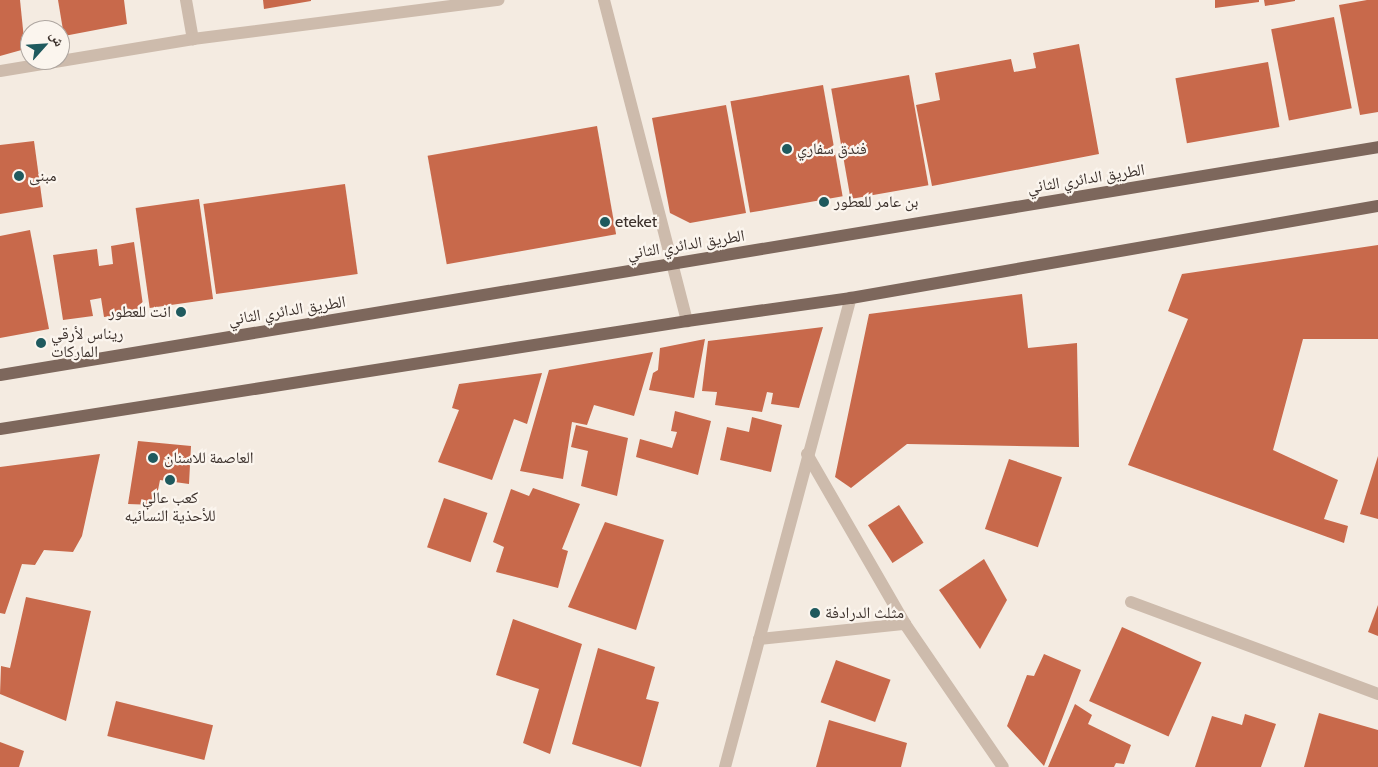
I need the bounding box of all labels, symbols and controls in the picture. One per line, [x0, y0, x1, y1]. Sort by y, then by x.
north arrow [20, 20, 70, 70]
text: ش [46, 28, 69, 49]
place label: فندق سفاري [797, 139, 867, 159]
marker: فندق سفاري [781, 143, 793, 155]
street label: الطريق الدائري الثاني [1026, 160, 1146, 198]
place label: مبنى [29, 166, 57, 186]
marker: مبنى [13, 170, 25, 182]
place label: بن عامر للعطور [834, 192, 919, 212]
marker: بن عامر للعطور [818, 196, 830, 208]
place label: eteket [615, 212, 657, 232]
marker: eteket [599, 216, 611, 228]
street label: الطريق الدائري الثاني [626, 226, 746, 264]
street label: الطريق الدائري الثاني [227, 292, 347, 330]
place label: انت للعطور [108, 302, 171, 322]
marker: انت للعطور [175, 306, 187, 318]
place label: ريناس لأرقي الماركات [51, 324, 123, 362]
marker: ريناس لأرقي الماركات [35, 337, 47, 349]
place label: العاصمة للاسنان [164, 448, 254, 468]
marker: العاصمة للاسنان [146, 451, 160, 465]
marker: كعب عالي للأحذية النسائيه [164, 474, 176, 486]
place label: كعب عالي للأحذية النسائيه [124, 488, 216, 526]
place label: مثلث الدرادفة [825, 603, 904, 623]
marker: مثلث الدرادفة [809, 607, 821, 619]

